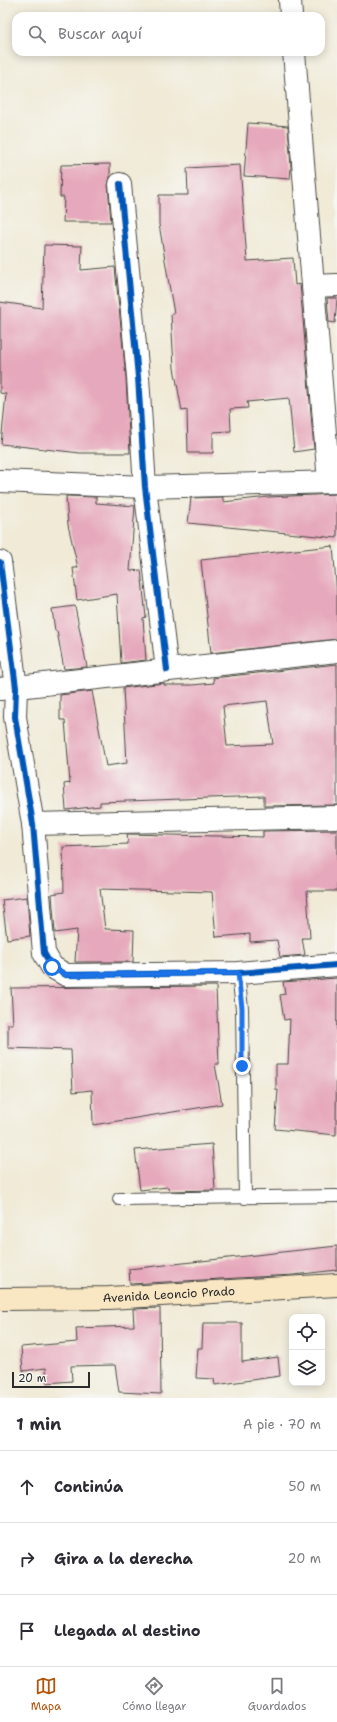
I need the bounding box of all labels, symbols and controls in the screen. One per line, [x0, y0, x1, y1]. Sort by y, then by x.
search box [12, 12, 325, 56]
icon: search [26, 23, 48, 45]
text: Buscar aquí [58, 24, 142, 44]
route start [43, 958, 61, 976]
route end [233, 1057, 251, 1075]
street label: Avenida Leoncio Prado [103, 1283, 236, 1306]
map controls [289, 1314, 325, 1386]
button: locate [289, 1314, 325, 1350]
button: layers [289, 1350, 325, 1386]
scale bar [12, 1370, 90, 1389]
text: 20 m [18, 1371, 46, 1386]
text: 1 min [16, 1413, 61, 1435]
text: A pie · 70 m [243, 1416, 321, 1433]
icon: ahead [16, 1476, 38, 1498]
text: Continúa [54, 1477, 123, 1497]
text: 50 m [288, 1478, 321, 1495]
icon: right [16, 1548, 38, 1570]
text: Gira a la derecha [54, 1549, 193, 1569]
text: 20 m [288, 1550, 321, 1567]
icon: arrive [16, 1620, 38, 1642]
text: Llegada al destino [54, 1621, 201, 1641]
tab: Mapa [31, 1675, 61, 1714]
tab: Cómo llegar [122, 1675, 186, 1714]
tab: Guardados [248, 1675, 306, 1714]

